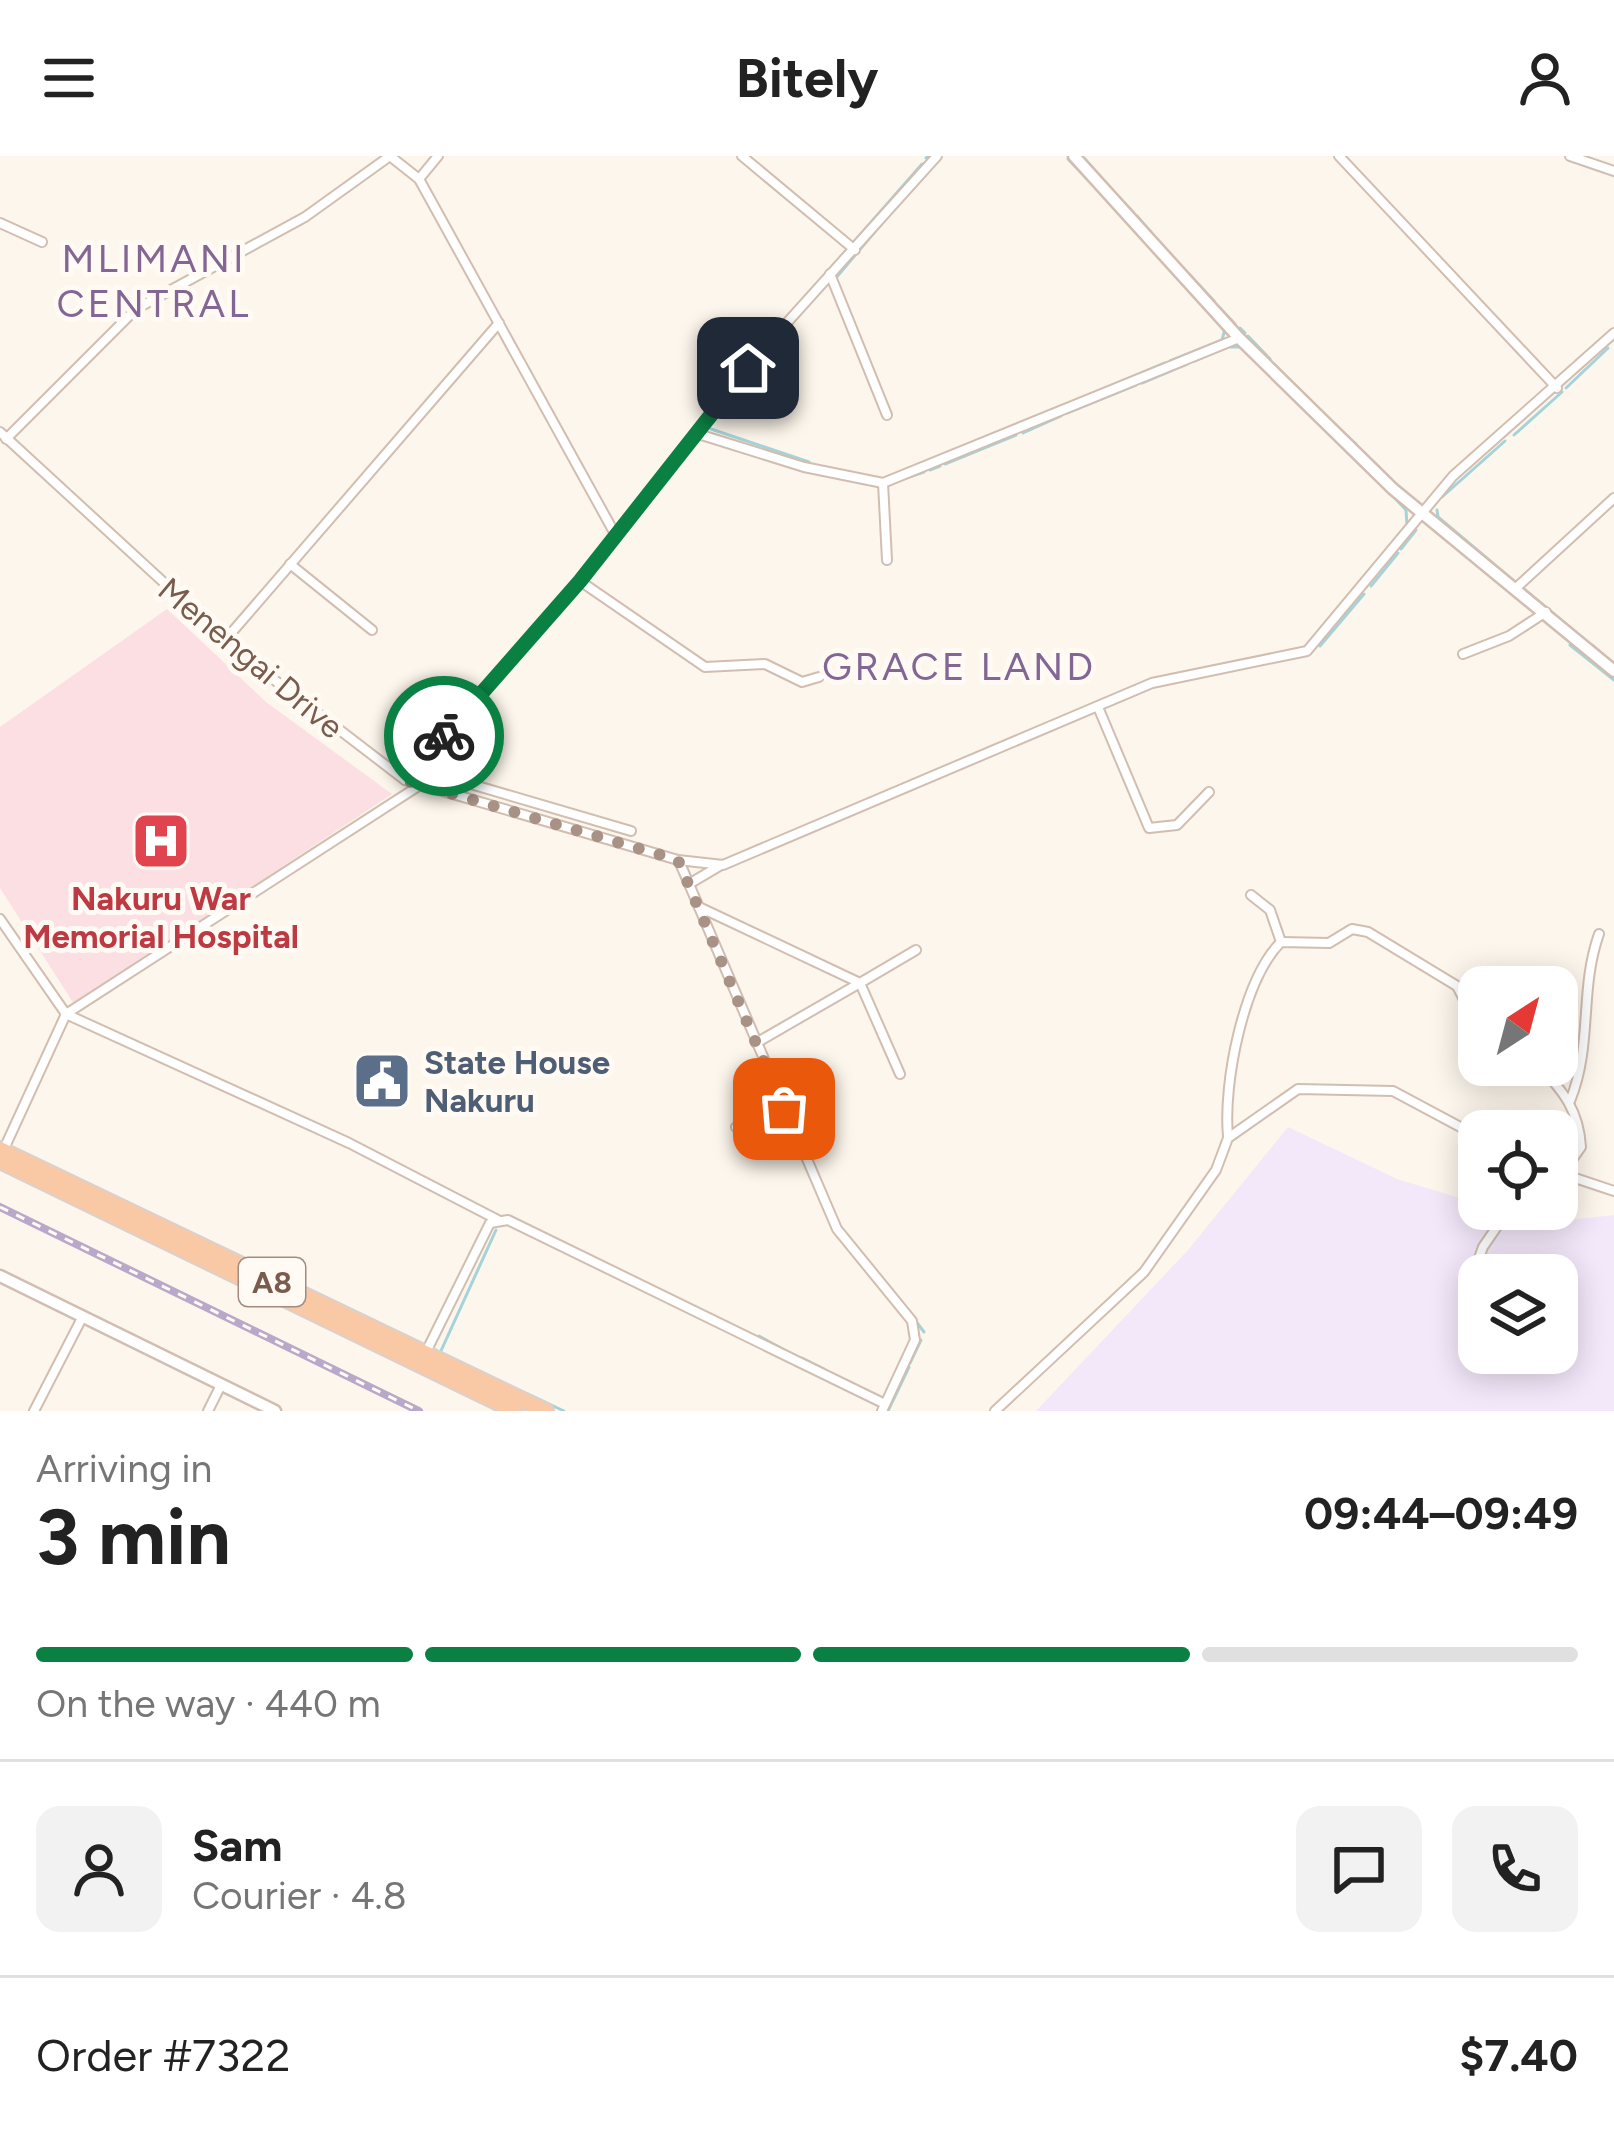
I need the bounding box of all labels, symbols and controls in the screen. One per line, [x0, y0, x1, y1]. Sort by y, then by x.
icon: menu [36, 45, 102, 111]
icon: person [1512, 45, 1578, 111]
text: Bitely [736, 46, 878, 111]
district label: MLIMANI CENTRAL [56, 235, 252, 327]
pin [697, 317, 799, 419]
icon: home [715, 335, 781, 401]
street label: Menengai Drive [151, 569, 351, 747]
district label: GRACE LAND [822, 643, 1096, 690]
courier [384, 676, 504, 796]
icon: bike [411, 703, 477, 769]
hospital icon: Nakuru War Memorial Hospital [130, 810, 192, 872]
place label: Nakuru War Memorial Hospital [23, 879, 299, 956]
north arrow [1458, 966, 1578, 1086]
map controls [1458, 966, 1578, 1374]
place label: State House Nakuru [424, 1043, 610, 1120]
public building icon: State House Nakuru [351, 1050, 413, 1112]
pin [733, 1058, 835, 1160]
icon: bag [751, 1076, 817, 1142]
button: locate [1458, 1110, 1578, 1230]
button: layers [1458, 1254, 1578, 1374]
road number: A8 [239, 1258, 305, 1306]
text: Arriving in [36, 1445, 212, 1492]
text: 09:44–09:49 [1304, 1486, 1578, 1540]
text: 3 min [36, 1490, 231, 1584]
text: On the way · 440 m [36, 1680, 381, 1727]
button: person [36, 1806, 162, 1932]
button: chat [1296, 1806, 1422, 1932]
button: phone [1452, 1806, 1578, 1932]
text: Sam [192, 1818, 283, 1872]
text: Courier · 4.8 [192, 1872, 407, 1919]
text: Order #7322 [36, 2028, 291, 2082]
text: $7.40 [1459, 2028, 1578, 2082]

